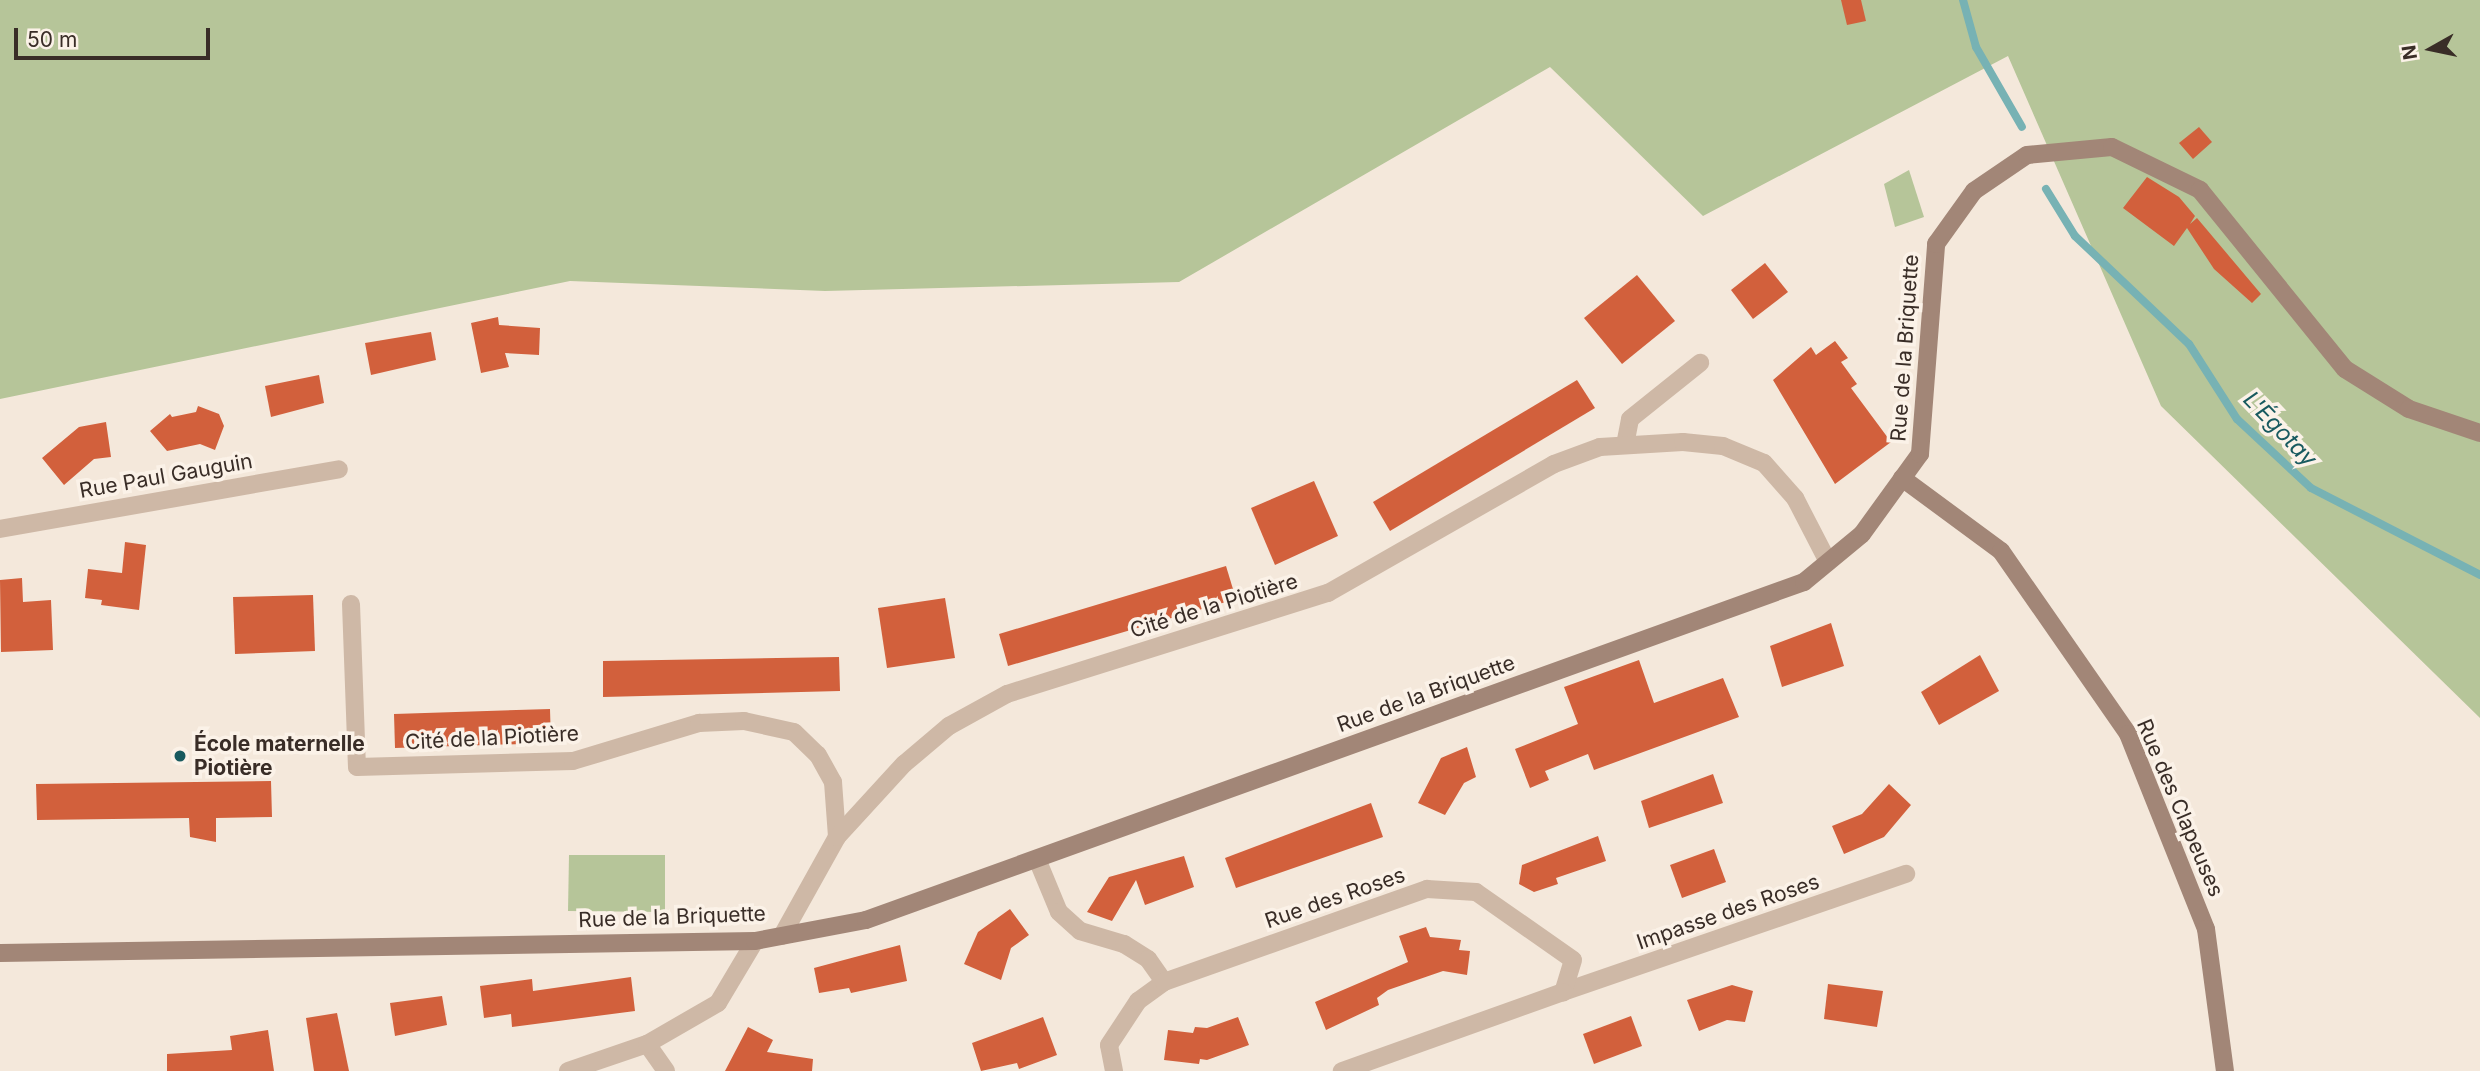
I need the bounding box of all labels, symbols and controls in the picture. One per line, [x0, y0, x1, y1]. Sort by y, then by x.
scale bar [18, 14, 214, 58]
north arrow [2396, 14, 2466, 84]
text: 50 m [27, 27, 77, 52]
text: N [2397, 43, 2422, 61]
street label: Rue de la Briquette [1886, 253, 1924, 443]
water label: L'Égotay [2238, 386, 2322, 472]
street label: Rue Paul Gauguin [77, 448, 255, 504]
street label: Cité de la Piotière [1127, 568, 1301, 644]
street label: Rue de la Briquette [1333, 650, 1519, 738]
street label: Rue des Clapeuses [2131, 715, 2229, 901]
street label: Cité de la Piotière [404, 721, 580, 755]
place label: École maternelle Piotière [194, 731, 365, 781]
marker: École maternelle Piotière [172, 748, 188, 764]
street label: Rue des Roses [1262, 862, 1408, 934]
street label: Impasse des Roses [1633, 869, 1823, 955]
street label: Rue de la Briquette [578, 901, 766, 933]

